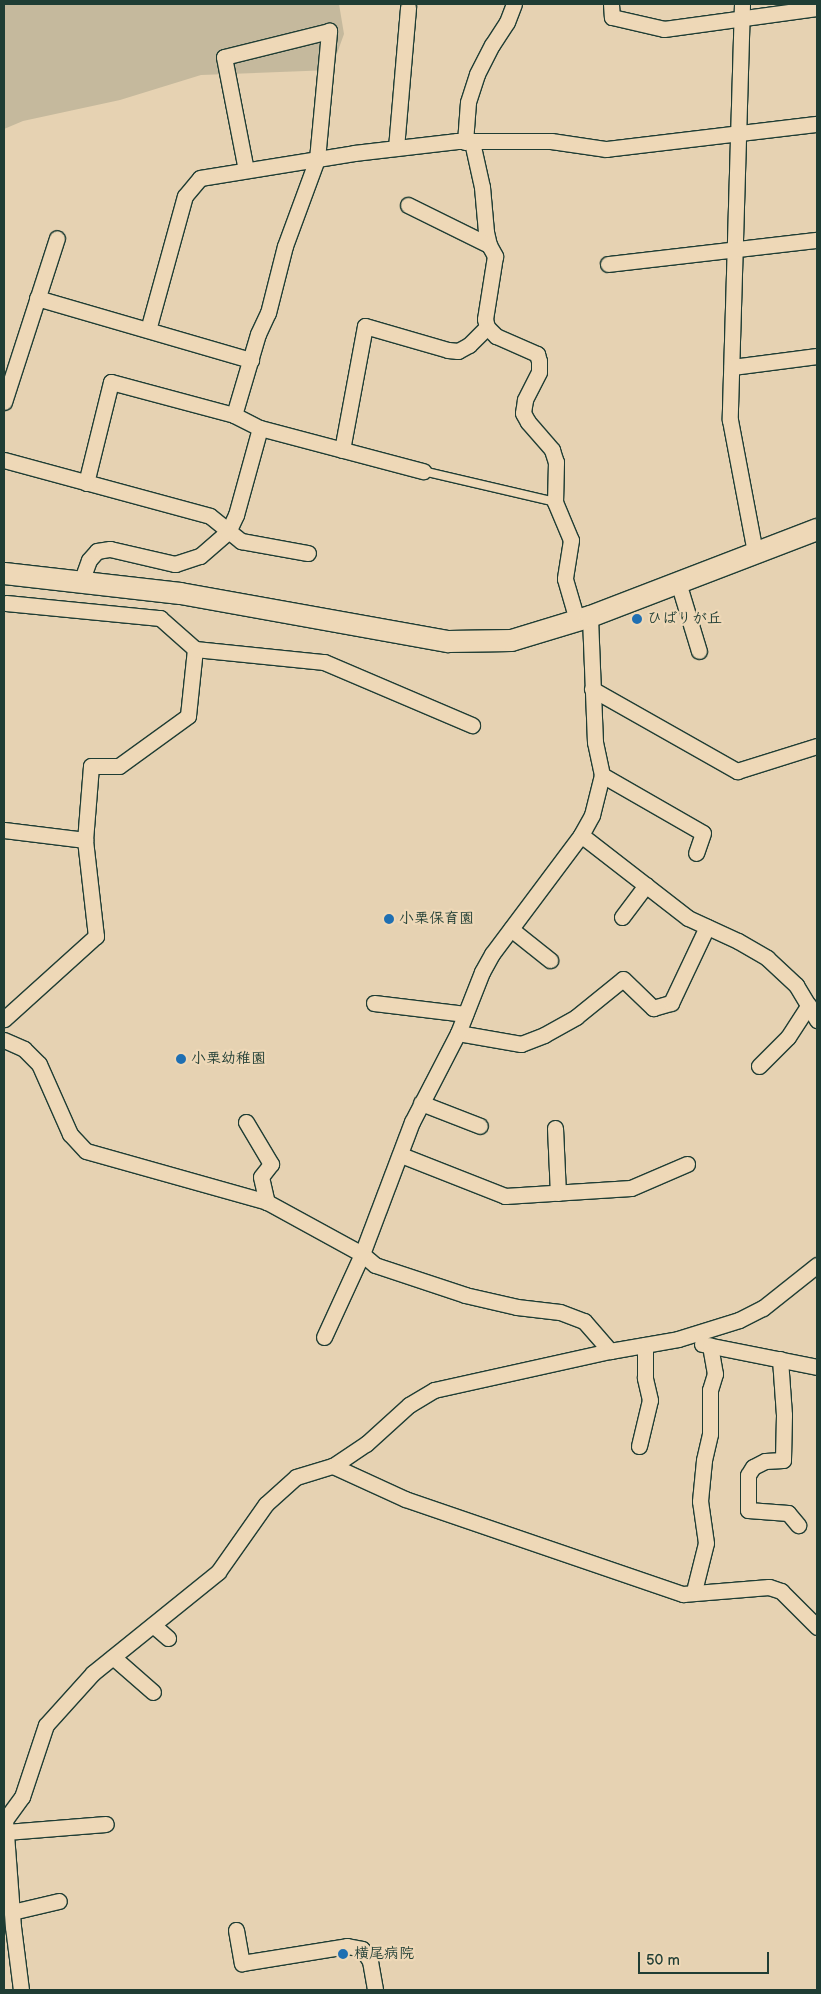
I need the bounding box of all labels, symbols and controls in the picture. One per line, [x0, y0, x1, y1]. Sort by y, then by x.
place label: ひばりが丘 [647, 610, 722, 628]
marker: ひばりが丘 [631, 613, 643, 625]
place label: 小栗保育園 [399, 910, 474, 928]
marker: 小栗保育園 [383, 913, 395, 925]
place label: 小栗幼稚園 [191, 1050, 266, 1068]
marker: 小栗幼稚園 [175, 1053, 187, 1065]
scale bar [641, 1942, 772, 1974]
place label: 横尾病院 [354, 1945, 414, 1963]
marker: 横尾病院 [336, 1947, 350, 1961]
text: 50 m [646, 1951, 680, 1970]

